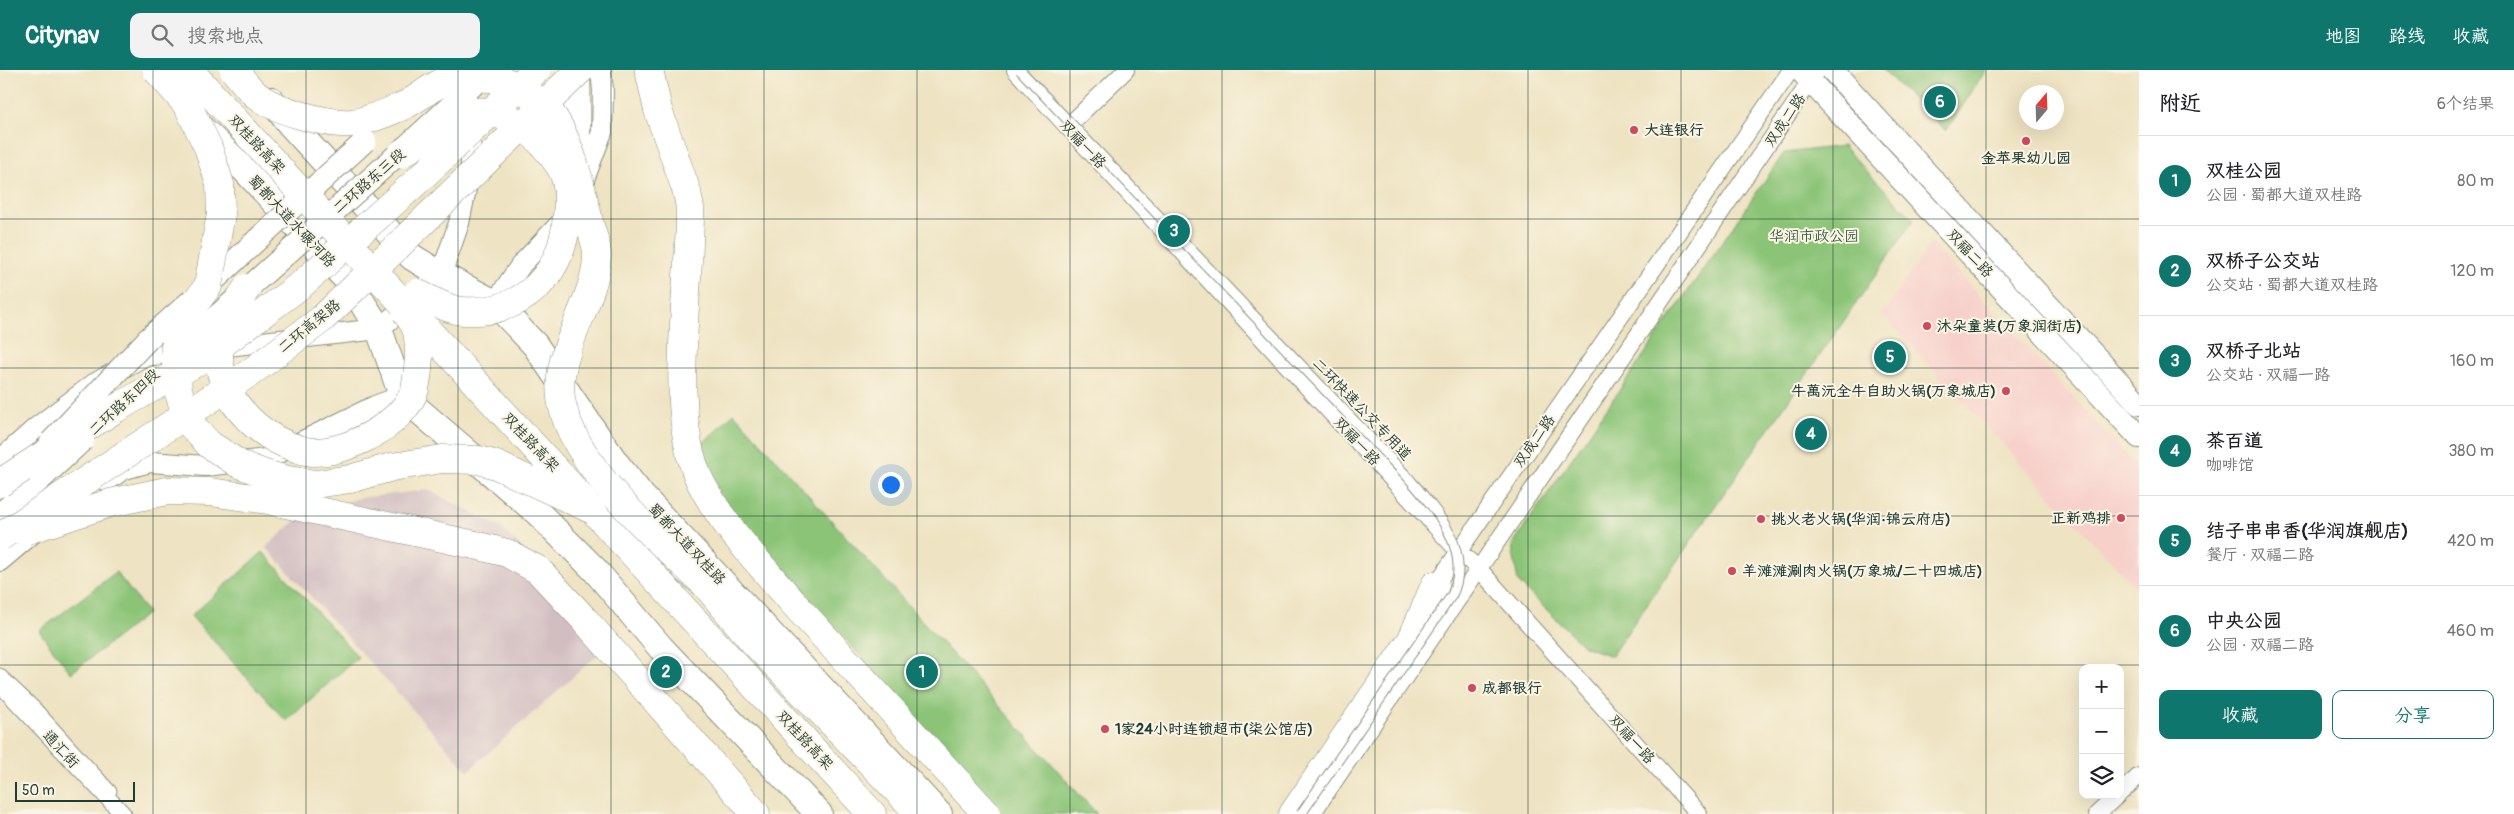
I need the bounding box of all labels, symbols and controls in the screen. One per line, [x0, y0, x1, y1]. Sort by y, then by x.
search box [130, 13, 480, 58]
text: Citynav [25, 21, 100, 50]
icon: search [148, 21, 176, 49]
text: 搜索地点 [188, 24, 264, 48]
text: 地图 [2325, 25, 2361, 48]
text: 路线 [2389, 25, 2425, 48]
text: 收藏 [2453, 25, 2489, 48]
pin: 6 [1924, 83, 1956, 121]
north arrow [2019, 85, 2064, 130]
street label: 双成二路 [1761, 90, 1810, 150]
text: 附近 [2159, 90, 2201, 117]
text: 6个结果 [2437, 94, 2494, 114]
street label: 双桂路高架 [224, 110, 289, 178]
street label: 双福一路 [1055, 116, 1110, 173]
place label: 大连银行 [1644, 121, 1704, 140]
marker: 大连银行 [1628, 124, 1640, 136]
marker: 金苹果幼儿园 [2020, 135, 2032, 147]
street label: 二环路东三段 [329, 145, 410, 218]
place label: 金苹果幼儿园 [1981, 149, 2071, 168]
text: 双桂公园 [2206, 159, 2282, 183]
street label: 蜀都大道水碾河路 [244, 171, 340, 272]
text: 1 [2172, 171, 2178, 191]
text: 80 m [2457, 171, 2494, 191]
text: 公园 · 蜀都大道双桂路 [2206, 185, 2362, 205]
pin: 3 [1158, 212, 1190, 250]
street label: 双福二路 [1942, 225, 1997, 282]
park label: 华润市政公园 [1769, 227, 1859, 246]
text: 双桥子公交站 [2206, 249, 2320, 273]
text: 2 [2171, 261, 2179, 281]
text: 120 m [2450, 261, 2494, 281]
text: 公交站 · 蜀都大道双桂路 [2206, 275, 2378, 295]
street label: 二环高架路 [274, 295, 344, 357]
place label: 沐朵童装(万象润街店) [1937, 317, 2082, 336]
marker: 沐朵童装(万象润街店) [1921, 320, 1933, 332]
pin: 5 [1874, 338, 1906, 376]
text: 双桥子北站 [2206, 339, 2301, 363]
text: 3 [2171, 351, 2179, 371]
text: 160 m [2450, 351, 2494, 371]
street label: 二环快速公交专用道 [1308, 354, 1415, 465]
street label: 二环路东四段 [85, 365, 164, 440]
text: 公交站 · 双福一路 [2206, 365, 2330, 385]
place label: 牛萬沅全牛自助火锅(万象城店) [1791, 382, 1996, 401]
marker: 牛萬沅全牛自助火锅(万象城店) [2000, 385, 2012, 397]
street label: 双桂路高架 [498, 408, 563, 476]
street label: 双成二路 [1509, 411, 1559, 471]
street label: 双福一路 [1329, 413, 1384, 470]
pin: 4 [1795, 415, 1827, 453]
text: 茶百道 [2206, 429, 2263, 453]
text: 4 [2170, 441, 2180, 461]
text: 380 m [2448, 441, 2494, 461]
text: 咖啡馆 [2206, 455, 2254, 475]
your location [878, 472, 904, 498]
street label: 蜀都大道双桂路 [644, 499, 729, 589]
place label: 正新鸡排 [2051, 509, 2111, 528]
place label: 挑火老火锅(华润·锦云府店) [1771, 510, 1951, 529]
marker: 正新鸡排 [2115, 512, 2127, 524]
marker: 挑火老火锅(华润·锦云府店) [1755, 513, 1767, 525]
text: 结子串串香(华润旗舰店) [2206, 519, 2409, 543]
text: 5 [2171, 531, 2179, 551]
text: 420 m [2447, 531, 2494, 551]
text: 餐厅 · 双福二路 [2206, 545, 2314, 565]
place label: 羊滩滩涮肉火锅(万象城/二十四城店) [1742, 562, 1982, 581]
marker: 羊滩滩涮肉火锅(万象城/二十四城店) [1726, 565, 1738, 577]
text: 中央公园 [2206, 609, 2282, 633]
text: 6 [2170, 621, 2180, 641]
text: 460 m [2447, 621, 2494, 641]
text: 公园 · 双福二路 [2206, 635, 2314, 655]
pin: 2 [650, 653, 682, 691]
pin: 1 [906, 653, 938, 691]
map controls [2079, 664, 2124, 799]
button: + [2079, 664, 2124, 709]
place label: 成都银行 [1482, 679, 1542, 698]
marker: 成都银行 [1466, 682, 1478, 694]
button: 收藏 [2159, 690, 2322, 739]
button: 分享 [2332, 690, 2494, 739]
street label: 双桂路高架 [772, 706, 837, 774]
button: − [2079, 709, 2124, 754]
street label: 双福一路 [1604, 711, 1659, 768]
place label: 1家24小时连锁超市(柒公馆店) [1115, 720, 1313, 739]
marker: 1家24小时连锁超市(柒公馆店) [1099, 723, 1111, 735]
street label: 通汇街 [38, 726, 83, 772]
button: layers [2079, 754, 2124, 799]
scale bar [15, 779, 135, 802]
text: 50 m [22, 782, 55, 799]

